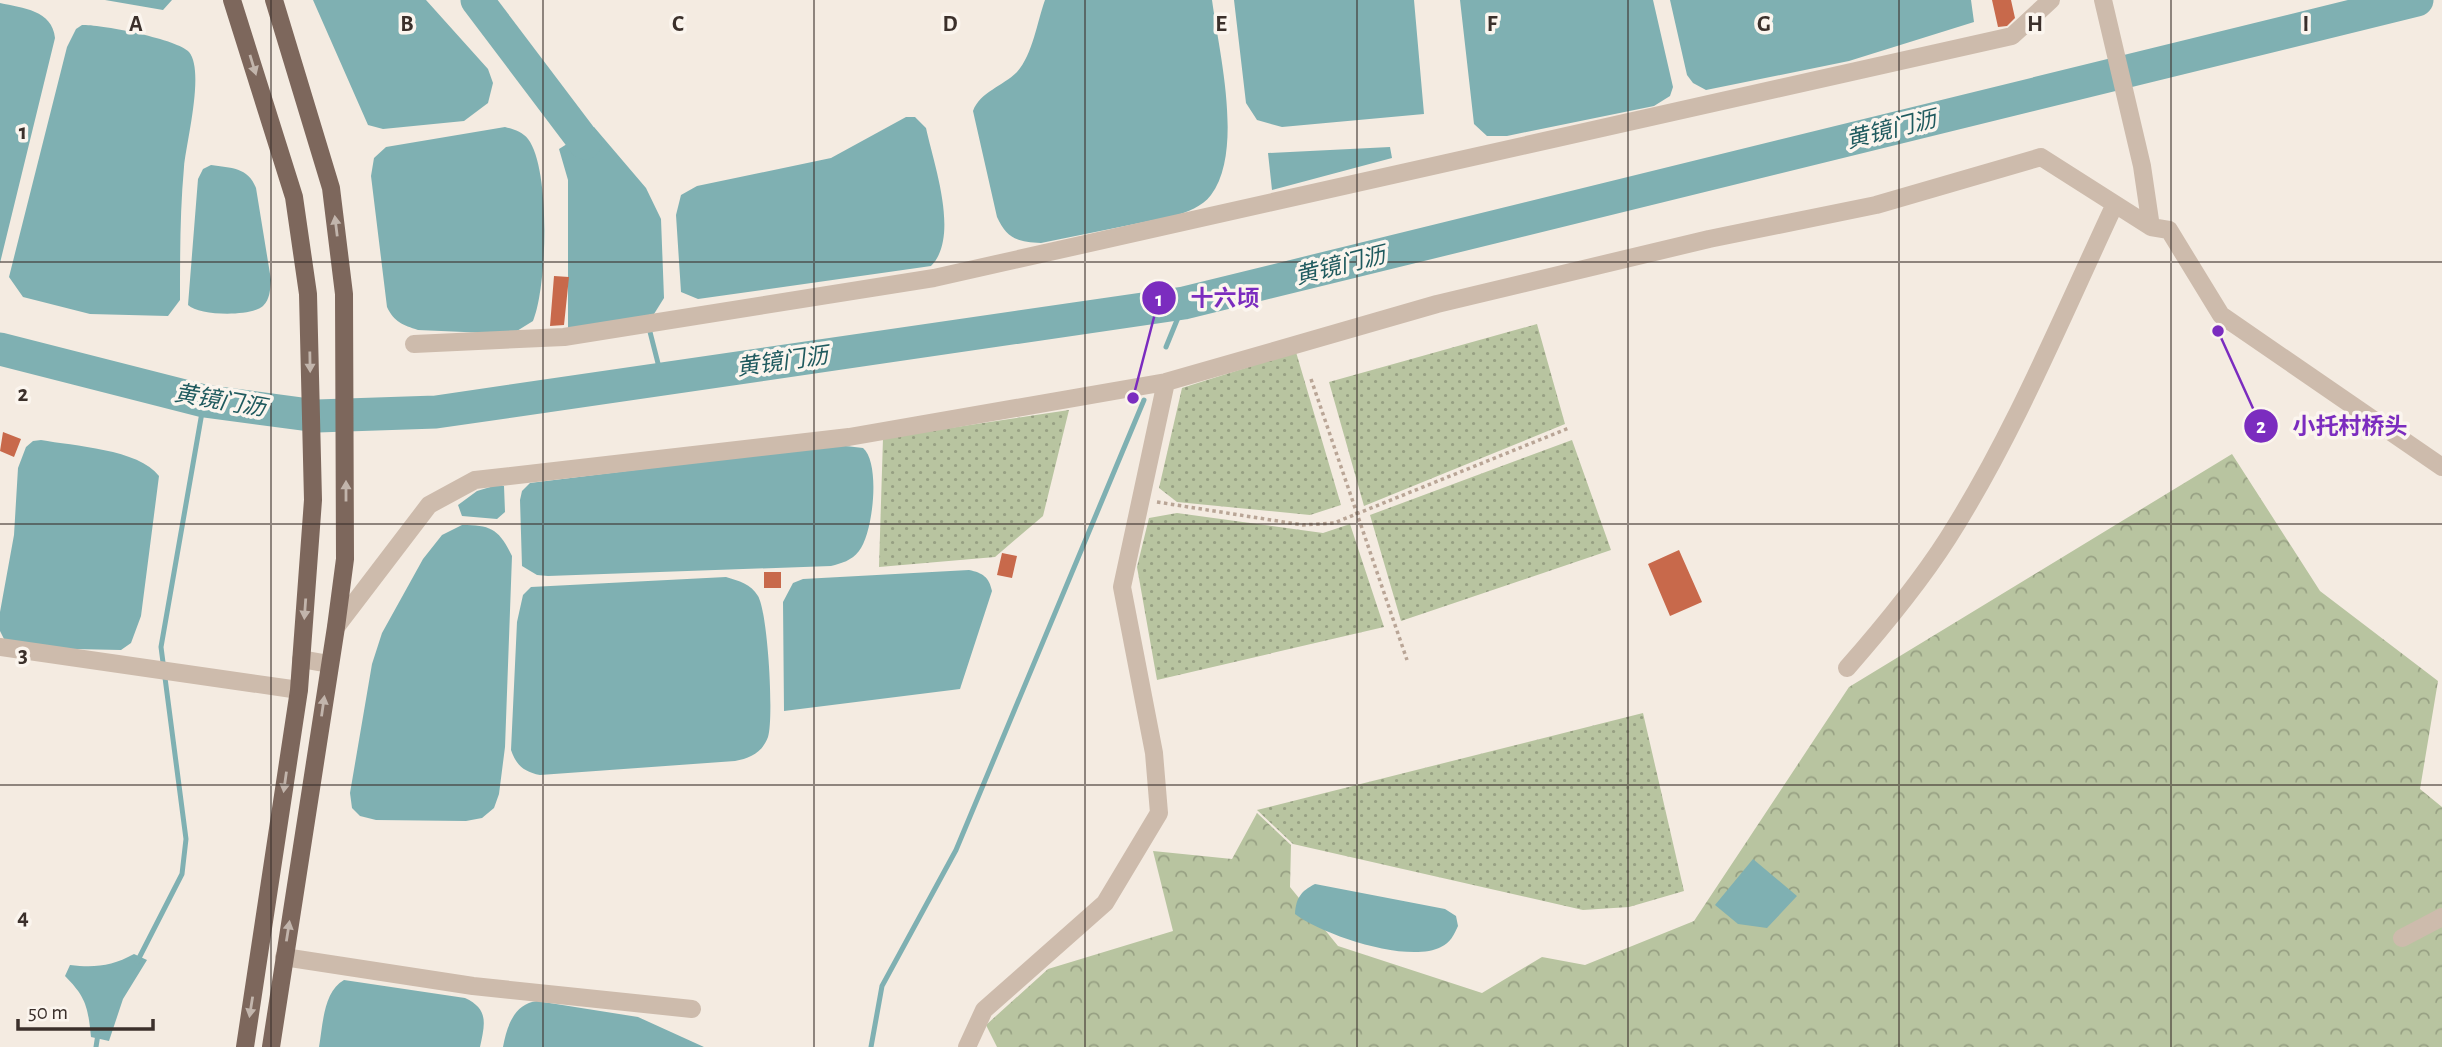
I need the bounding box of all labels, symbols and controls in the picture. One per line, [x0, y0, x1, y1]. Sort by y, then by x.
text: A [129, 13, 143, 36]
text: B [400, 13, 414, 36]
text: C [672, 13, 684, 36]
text: D [942, 13, 958, 36]
text: E [1215, 13, 1227, 36]
text: F [1487, 13, 1498, 36]
text: G [1757, 13, 1771, 36]
text: H [2027, 13, 2043, 36]
text: I [2303, 13, 2309, 36]
one-way arrow [248, 54, 259, 75]
water label: 黄镜门沥 [1843, 105, 1943, 153]
text: 1 [19, 121, 27, 144]
one-way arrow [330, 215, 341, 237]
water label: 黄镜门沥 [1292, 241, 1392, 289]
callout: 十六顷 [1142, 276, 1274, 320]
text: 十六顷 [1191, 286, 1260, 311]
text: 1 [1155, 289, 1163, 310]
water label: 黄镜门沥 [735, 342, 833, 380]
one-way arrow [304, 351, 316, 373]
water label: 黄镜门沥 [172, 380, 271, 421]
text: 2 [18, 383, 29, 406]
callout: 小托村桥头 [2243, 404, 2421, 448]
text: 小托村桥头 [2293, 414, 2408, 439]
text: 2 [2256, 416, 2266, 437]
one-way arrow [340, 480, 352, 502]
one-way arrow [299, 599, 310, 621]
text: 3 [18, 644, 28, 667]
one-way arrow [318, 695, 329, 717]
one-way arrow [280, 771, 291, 793]
text: 4 [17, 906, 29, 929]
one-way arrow [283, 920, 294, 942]
scale bar [18, 988, 152, 1032]
one-way arrow [246, 996, 257, 1018]
text: 50 m [28, 1002, 68, 1023]

